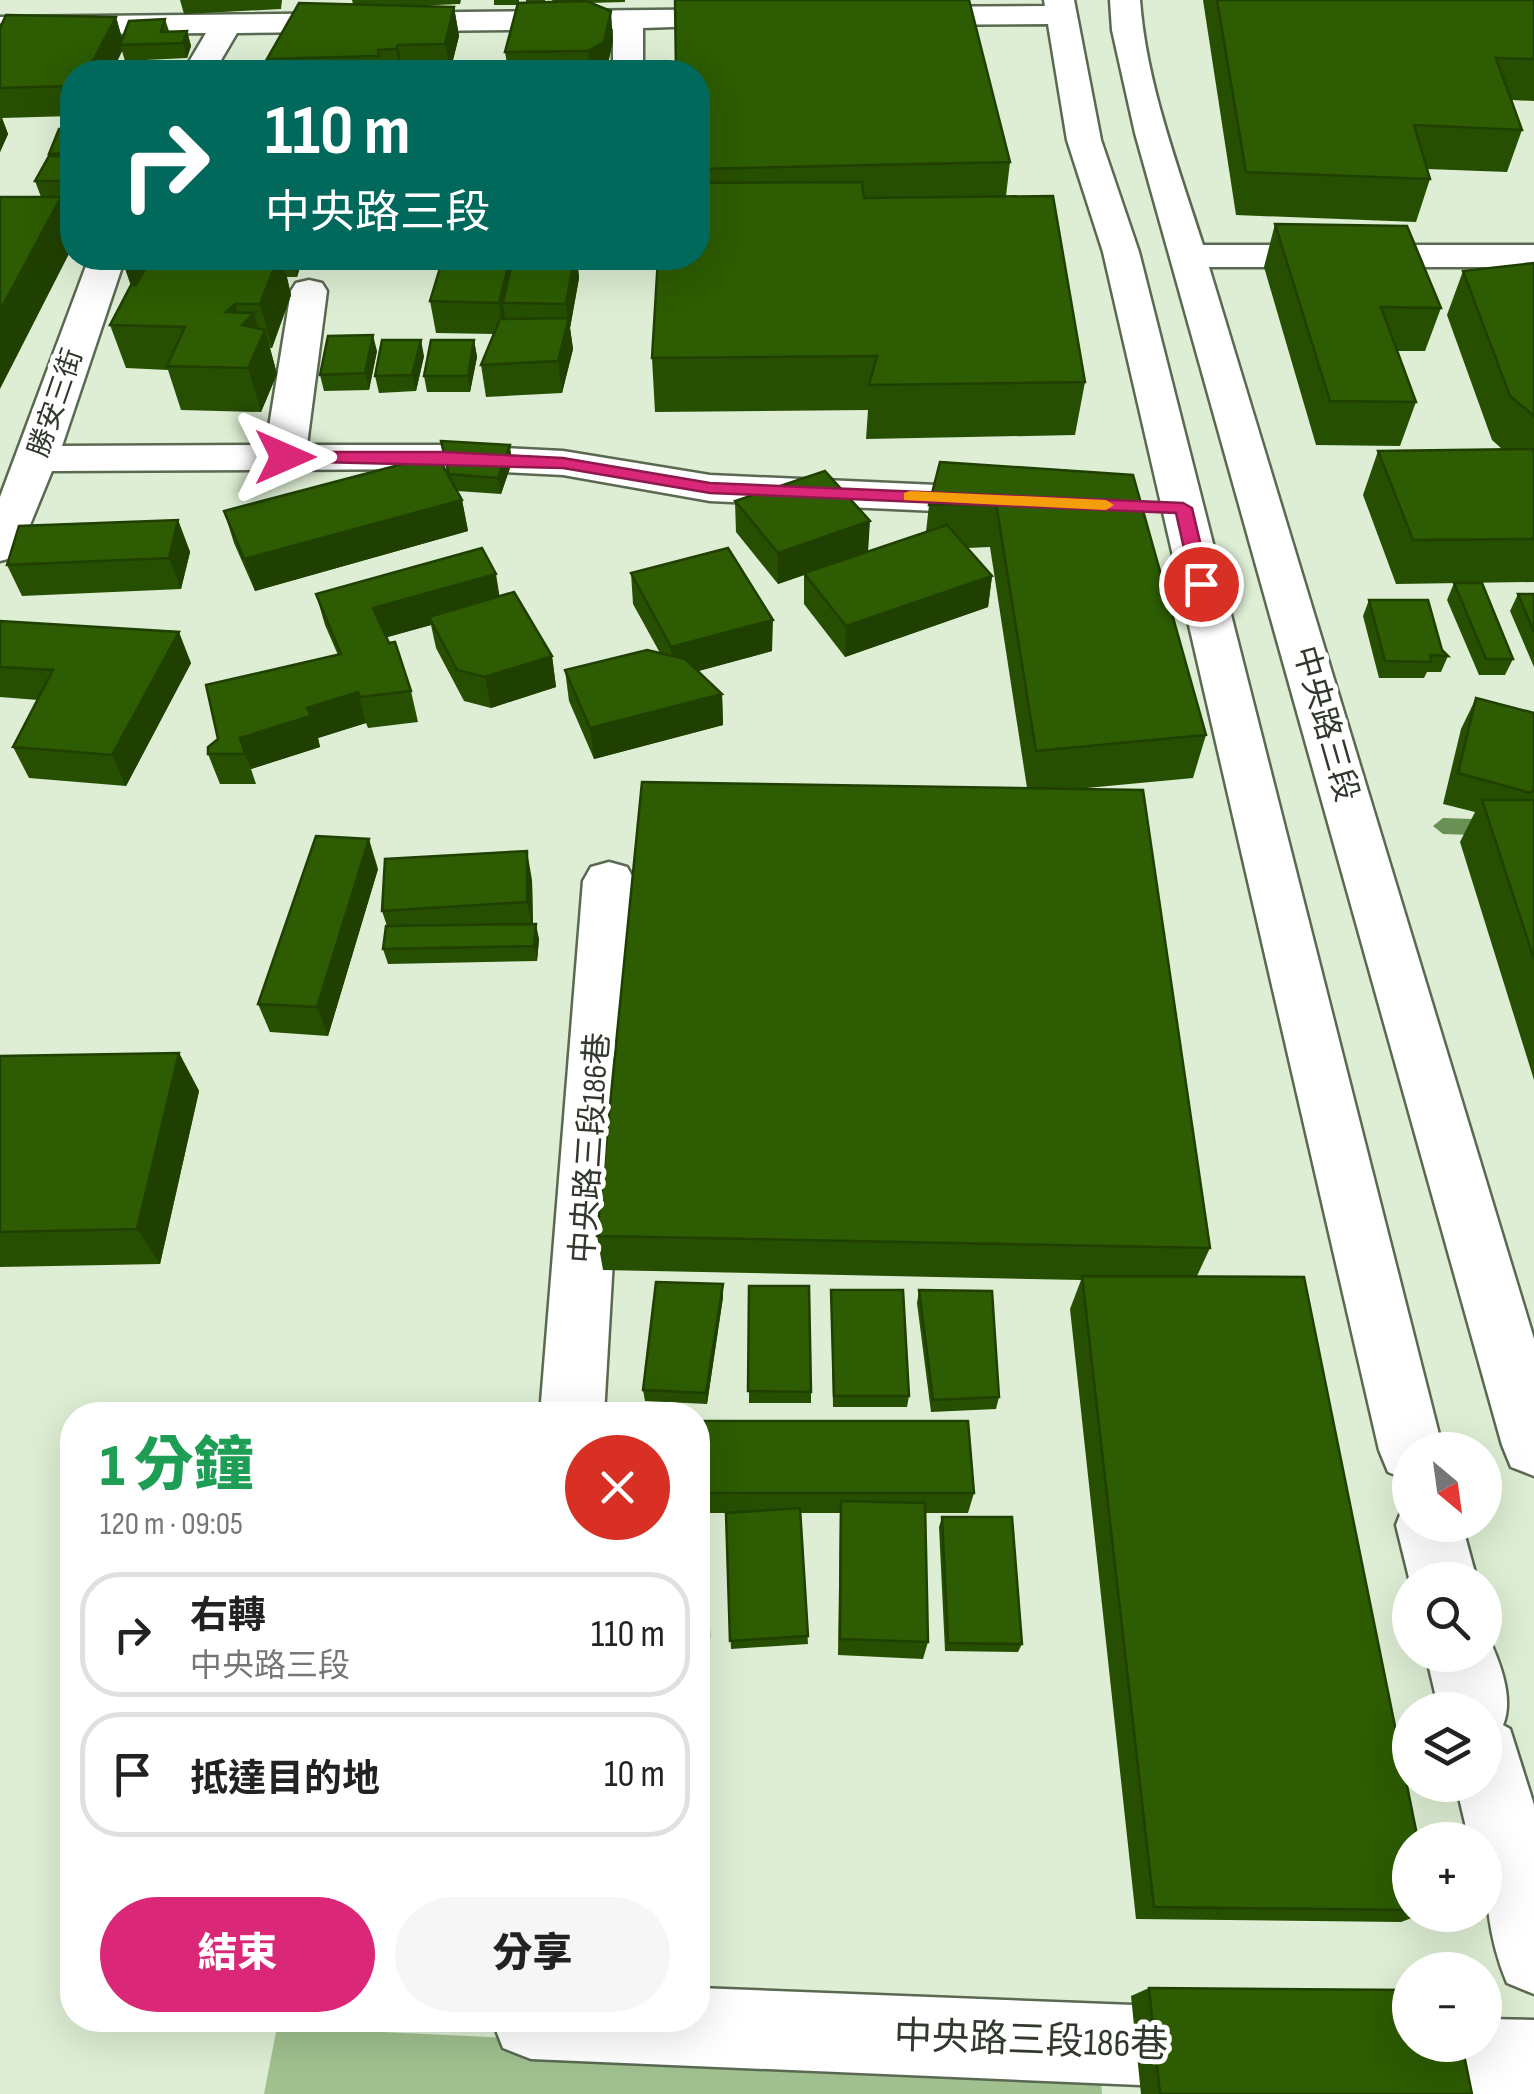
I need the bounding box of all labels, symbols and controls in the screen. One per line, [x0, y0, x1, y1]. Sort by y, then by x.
text: 110 m [265, 90, 411, 174]
icon: right [100, 100, 230, 230]
text: 中央路三段 [265, 186, 490, 241]
street label: 勝安三街 [22, 345, 90, 461]
position arrow [233, 405, 337, 509]
pin [1159, 542, 1244, 627]
icon: arrive [1174, 557, 1229, 612]
street label: 中央路三段 [1284, 642, 1366, 806]
street label: 中央路三段186巷 [563, 1031, 619, 1265]
text: 1 分鐘 [100, 1431, 254, 1503]
north arrow [1392, 1432, 1502, 1542]
map controls [1392, 1432, 1502, 2062]
button: close [565, 1435, 670, 1540]
text: 120 m · 09:05 [100, 1505, 243, 1544]
button: search [1392, 1562, 1502, 1672]
text: 右轉 [190, 1594, 266, 1639]
icon: right [105, 1607, 160, 1662]
text: 110 m [591, 1612, 665, 1657]
text: 中央路三段 [190, 1647, 350, 1686]
button: layers [1392, 1692, 1502, 1802]
icon: arrive [105, 1747, 160, 1802]
text: 10 m [604, 1752, 665, 1797]
text: 抵達目的地 [190, 1757, 380, 1802]
button: + [1392, 1822, 1502, 1932]
button: 結束 [100, 1897, 375, 2012]
button: 分享 [395, 1897, 670, 2012]
button: − [1392, 1952, 1502, 2062]
street label: 中央路三段186巷 [893, 2014, 1169, 2068]

